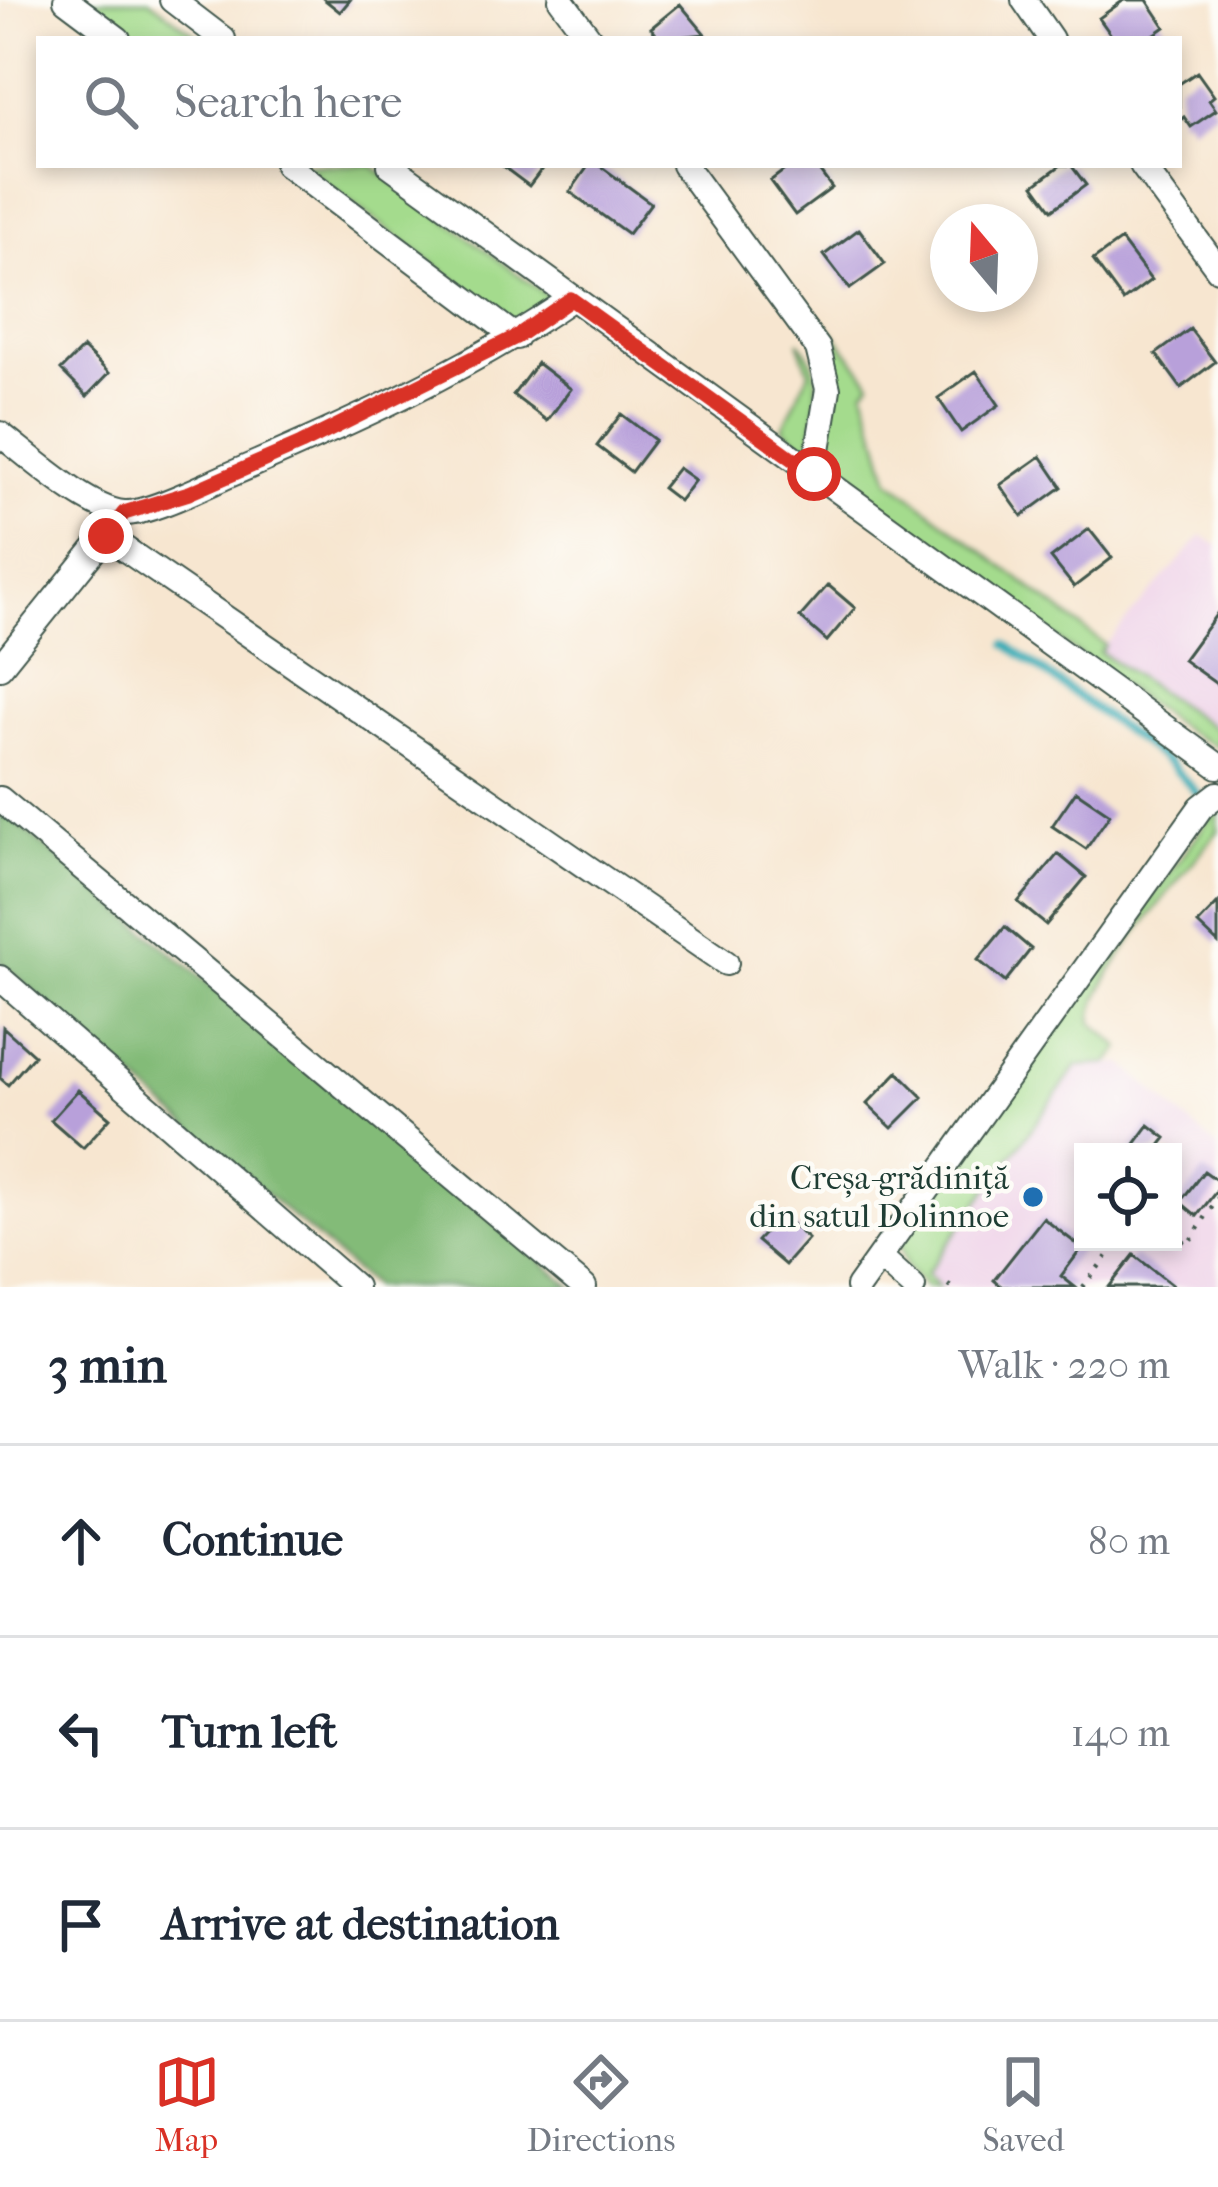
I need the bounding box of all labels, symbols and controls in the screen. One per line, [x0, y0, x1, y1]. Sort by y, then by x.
search box [36, 36, 1182, 168]
icon: search [78, 69, 144, 135]
text: Search here [174, 76, 402, 129]
north arrow [930, 204, 1038, 312]
route start [787, 447, 841, 501]
route end [79, 509, 133, 563]
map controls [1074, 1143, 1182, 1251]
button: locate [1074, 1143, 1182, 1251]
place label: Creșa-grădiniță din satul Dolinnoe [749, 1159, 1010, 1236]
marker: Creșa-grădiniță din satul Dolinnoe [1020, 1184, 1046, 1210]
text: 3 min [48, 1335, 167, 1395]
text: Walk · 220 m [958, 1342, 1170, 1388]
icon: ahead [48, 1508, 114, 1574]
text: Continue [162, 1514, 343, 1567]
text: 80 m [1088, 1518, 1170, 1564]
icon: left [48, 1700, 114, 1766]
text: Turn left [162, 1706, 337, 1759]
text: 140 m [1071, 1710, 1170, 1756]
icon: arrive [48, 1892, 114, 1958]
text: Arrive at destination [162, 1898, 559, 1951]
tab: Map [154, 2049, 220, 2160]
tab: Directions [527, 2049, 675, 2160]
tab: Saved [983, 2049, 1064, 2160]

